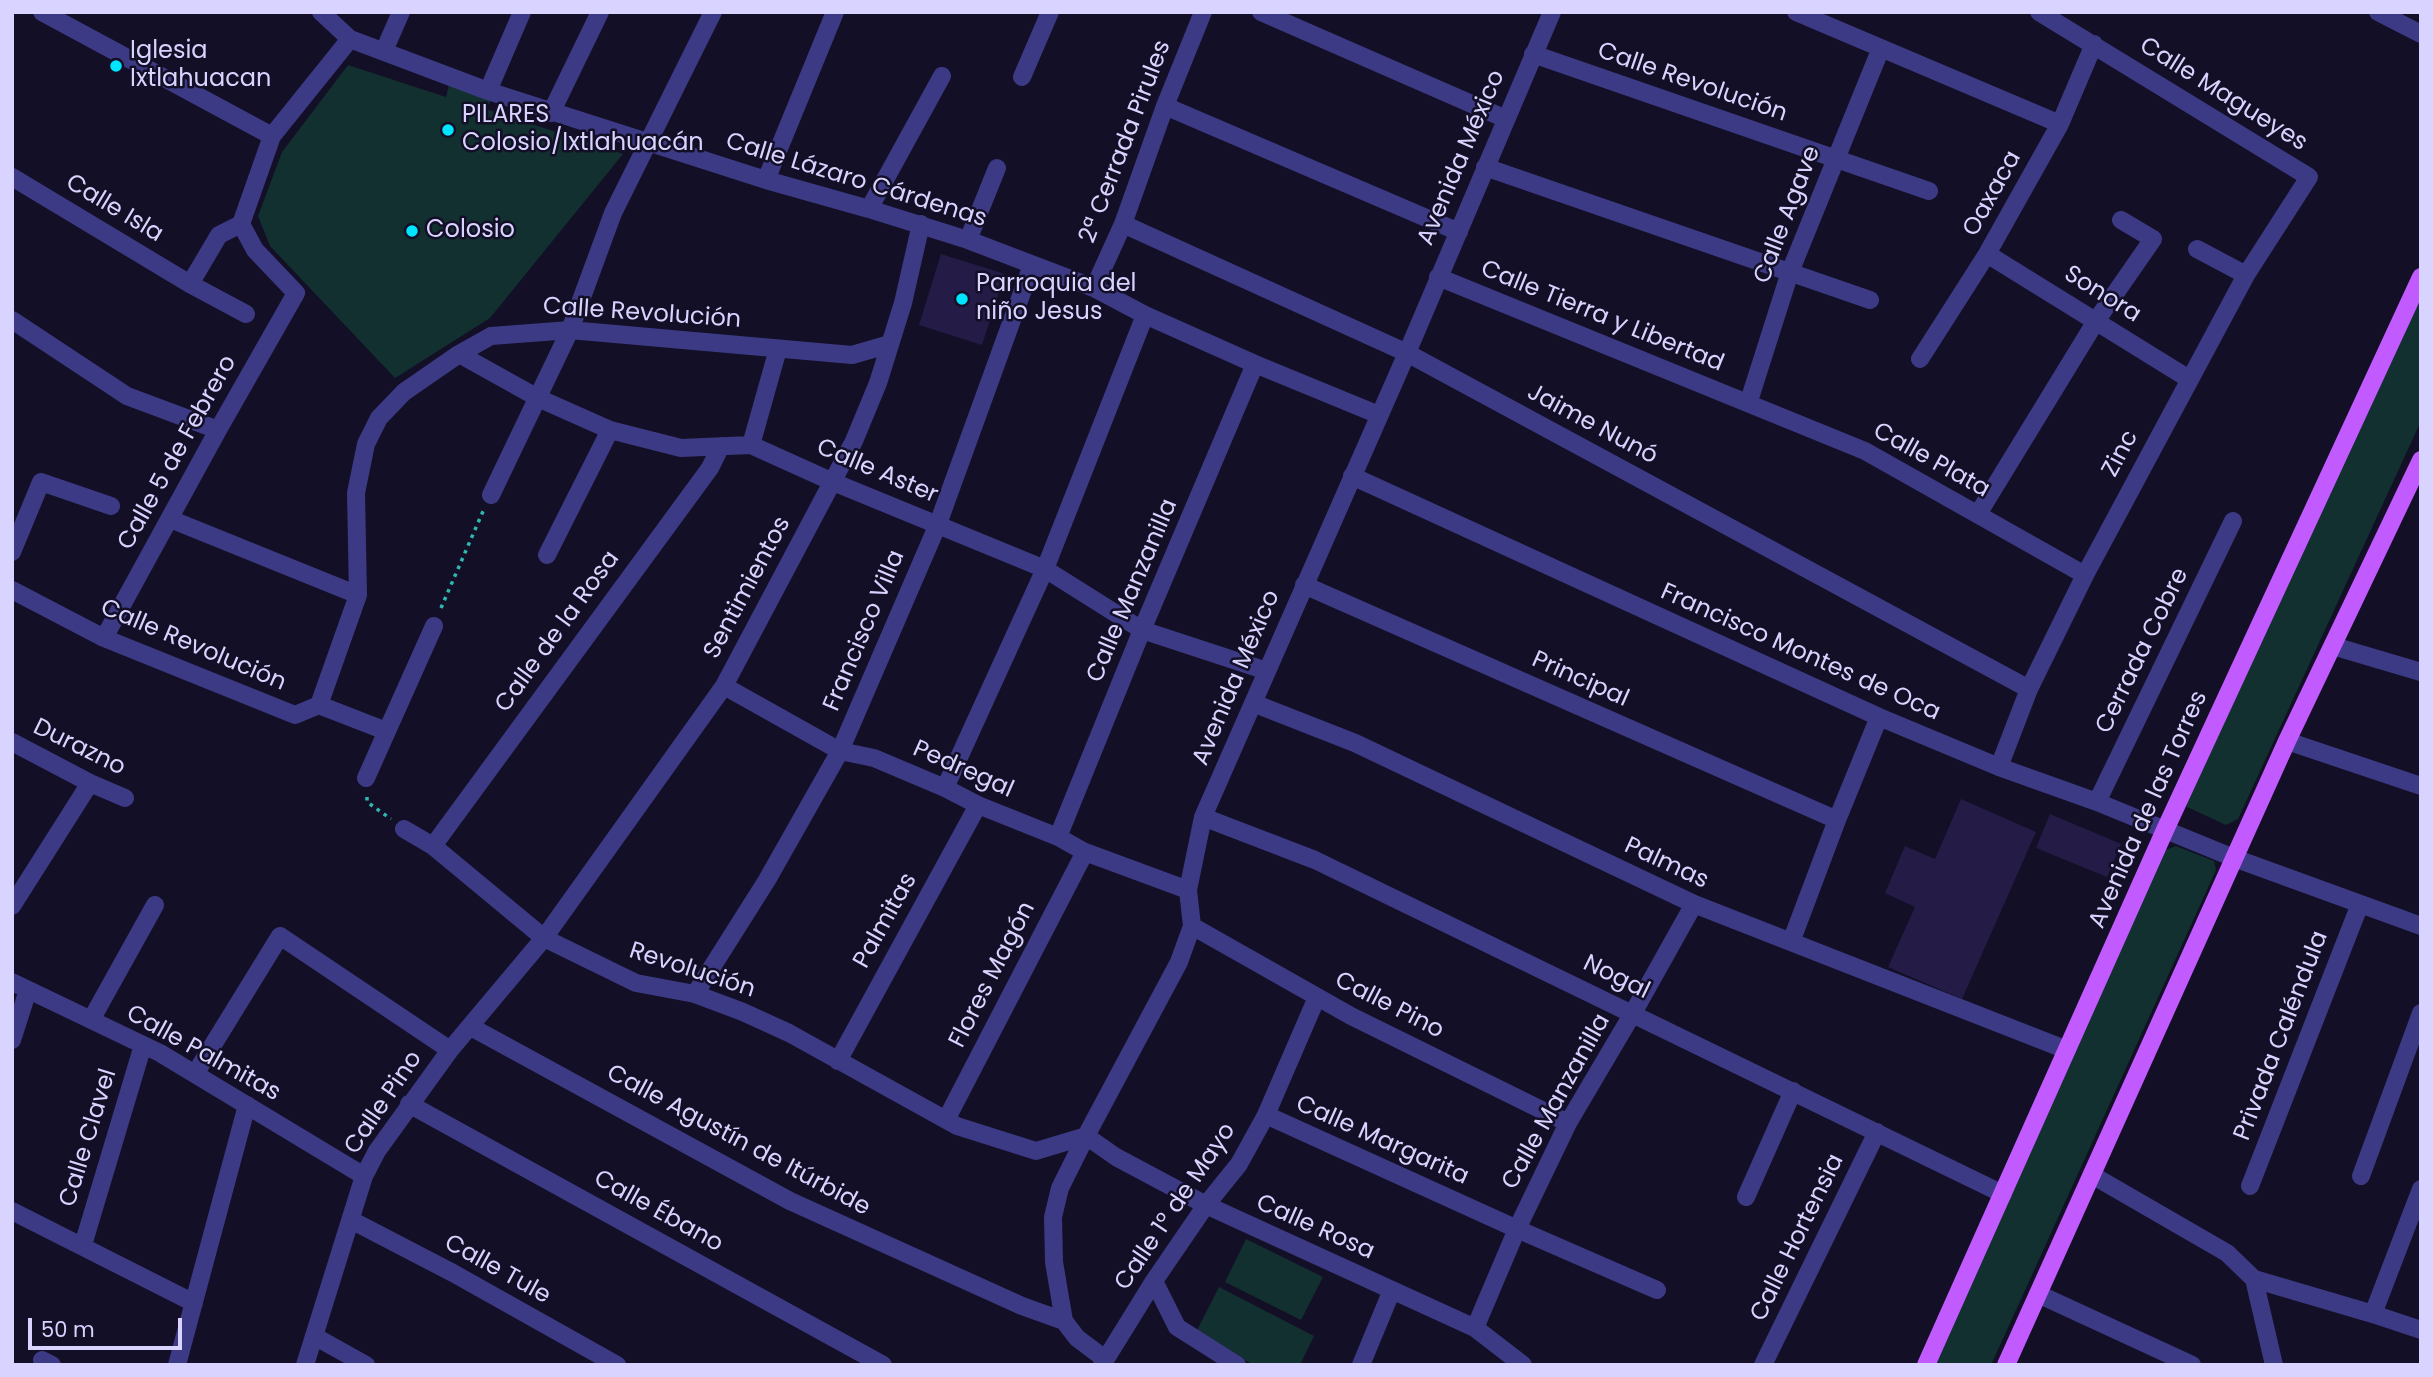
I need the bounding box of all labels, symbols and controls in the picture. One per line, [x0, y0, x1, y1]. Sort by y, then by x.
street label: Calle Magueyes [2134, 32, 2312, 158]
street label: 2ª Cerrada Pirules [1074, 37, 1178, 247]
street label: Calle Revolución [1593, 37, 1791, 129]
place label: Iglesia Ixtlahuacan [130, 38, 271, 94]
marker: Iglesia Ixtlahuacan [108, 58, 124, 74]
street label: Avenida México [1412, 66, 1512, 250]
place label: PILARES Colosio/Ixtlahuacán [462, 102, 704, 158]
marker: PILARES Colosio/Ixtlahuacán [440, 122, 456, 138]
street label: Calle Lázaro Cárdenas [722, 128, 990, 234]
street label: Calle Agave [1749, 142, 1827, 288]
street label: Oaxaca [1958, 146, 2028, 242]
street label: Calle Isla [60, 169, 168, 249]
place label: Colosio [426, 217, 515, 245]
marker: Colosio [404, 223, 420, 239]
street label: Calle Tierra y Libertad [1476, 255, 1728, 379]
street label: Sonora [2058, 260, 2146, 330]
place label: Parroquia del niño Jesus [976, 271, 1137, 327]
marker: Parroquia del niño Jesus [954, 291, 970, 307]
street label: Calle Revolución [542, 293, 742, 335]
street label: Calle 5 de Febrero [113, 351, 243, 555]
street label: Jaime Nunó [1522, 379, 1662, 471]
street label: Calle Plata [1868, 417, 1994, 505]
street label: Zinc [2097, 426, 2145, 482]
street label: Calle Aster [812, 434, 942, 510]
street label: Calle Manzanilla [1081, 495, 1185, 687]
street label: Sentimientos [699, 512, 797, 664]
street label: Calle de la Rosa [490, 546, 626, 718]
street label: Francisco Villa [818, 546, 912, 716]
street label: Cerrada Cobre [2091, 564, 2195, 738]
street label: Francisco Montes de Oca [1656, 578, 1944, 728]
street label: Avenida México [1187, 586, 1287, 770]
street label: Calle Revolución [96, 594, 290, 698]
street label: Principal [1527, 646, 1633, 714]
street label: Avenida de las Torres [2084, 687, 2214, 933]
street label: Durazno [28, 713, 130, 783]
street label: Pedregal [908, 735, 1018, 805]
street label: Palmas [1619, 832, 1713, 896]
street label: Palmitas [848, 868, 924, 974]
street label: Flores Magón [944, 897, 1042, 1053]
street label: Privada Caléndula [2229, 927, 2335, 1145]
street label: Revolución [625, 937, 759, 1005]
street label: Nogal [1578, 950, 1654, 1006]
street label: Calle Pino [1330, 966, 1448, 1046]
street label: Calle Palmitas [121, 1000, 285, 1108]
street label: Calle Manzanilla [1497, 1009, 1617, 1195]
street label: Calle Pino [339, 1046, 429, 1160]
street label: Calle Agustín de Itúrbide [601, 1059, 875, 1223]
street label: Calle Clavel [54, 1066, 124, 1210]
street label: Calle Margarita [1291, 1090, 1473, 1192]
street label: Calle 1º de Mayo [1109, 1118, 1243, 1296]
street label: Calle Hortensia [1745, 1150, 1851, 1326]
street label: Calle Ébano [588, 1165, 728, 1259]
street label: Calle Rosa [1251, 1189, 1379, 1267]
street label: Calle Tule [439, 1229, 555, 1311]
scale bar [32, 1304, 186, 1348]
text: 50 m [41, 1315, 95, 1344]

